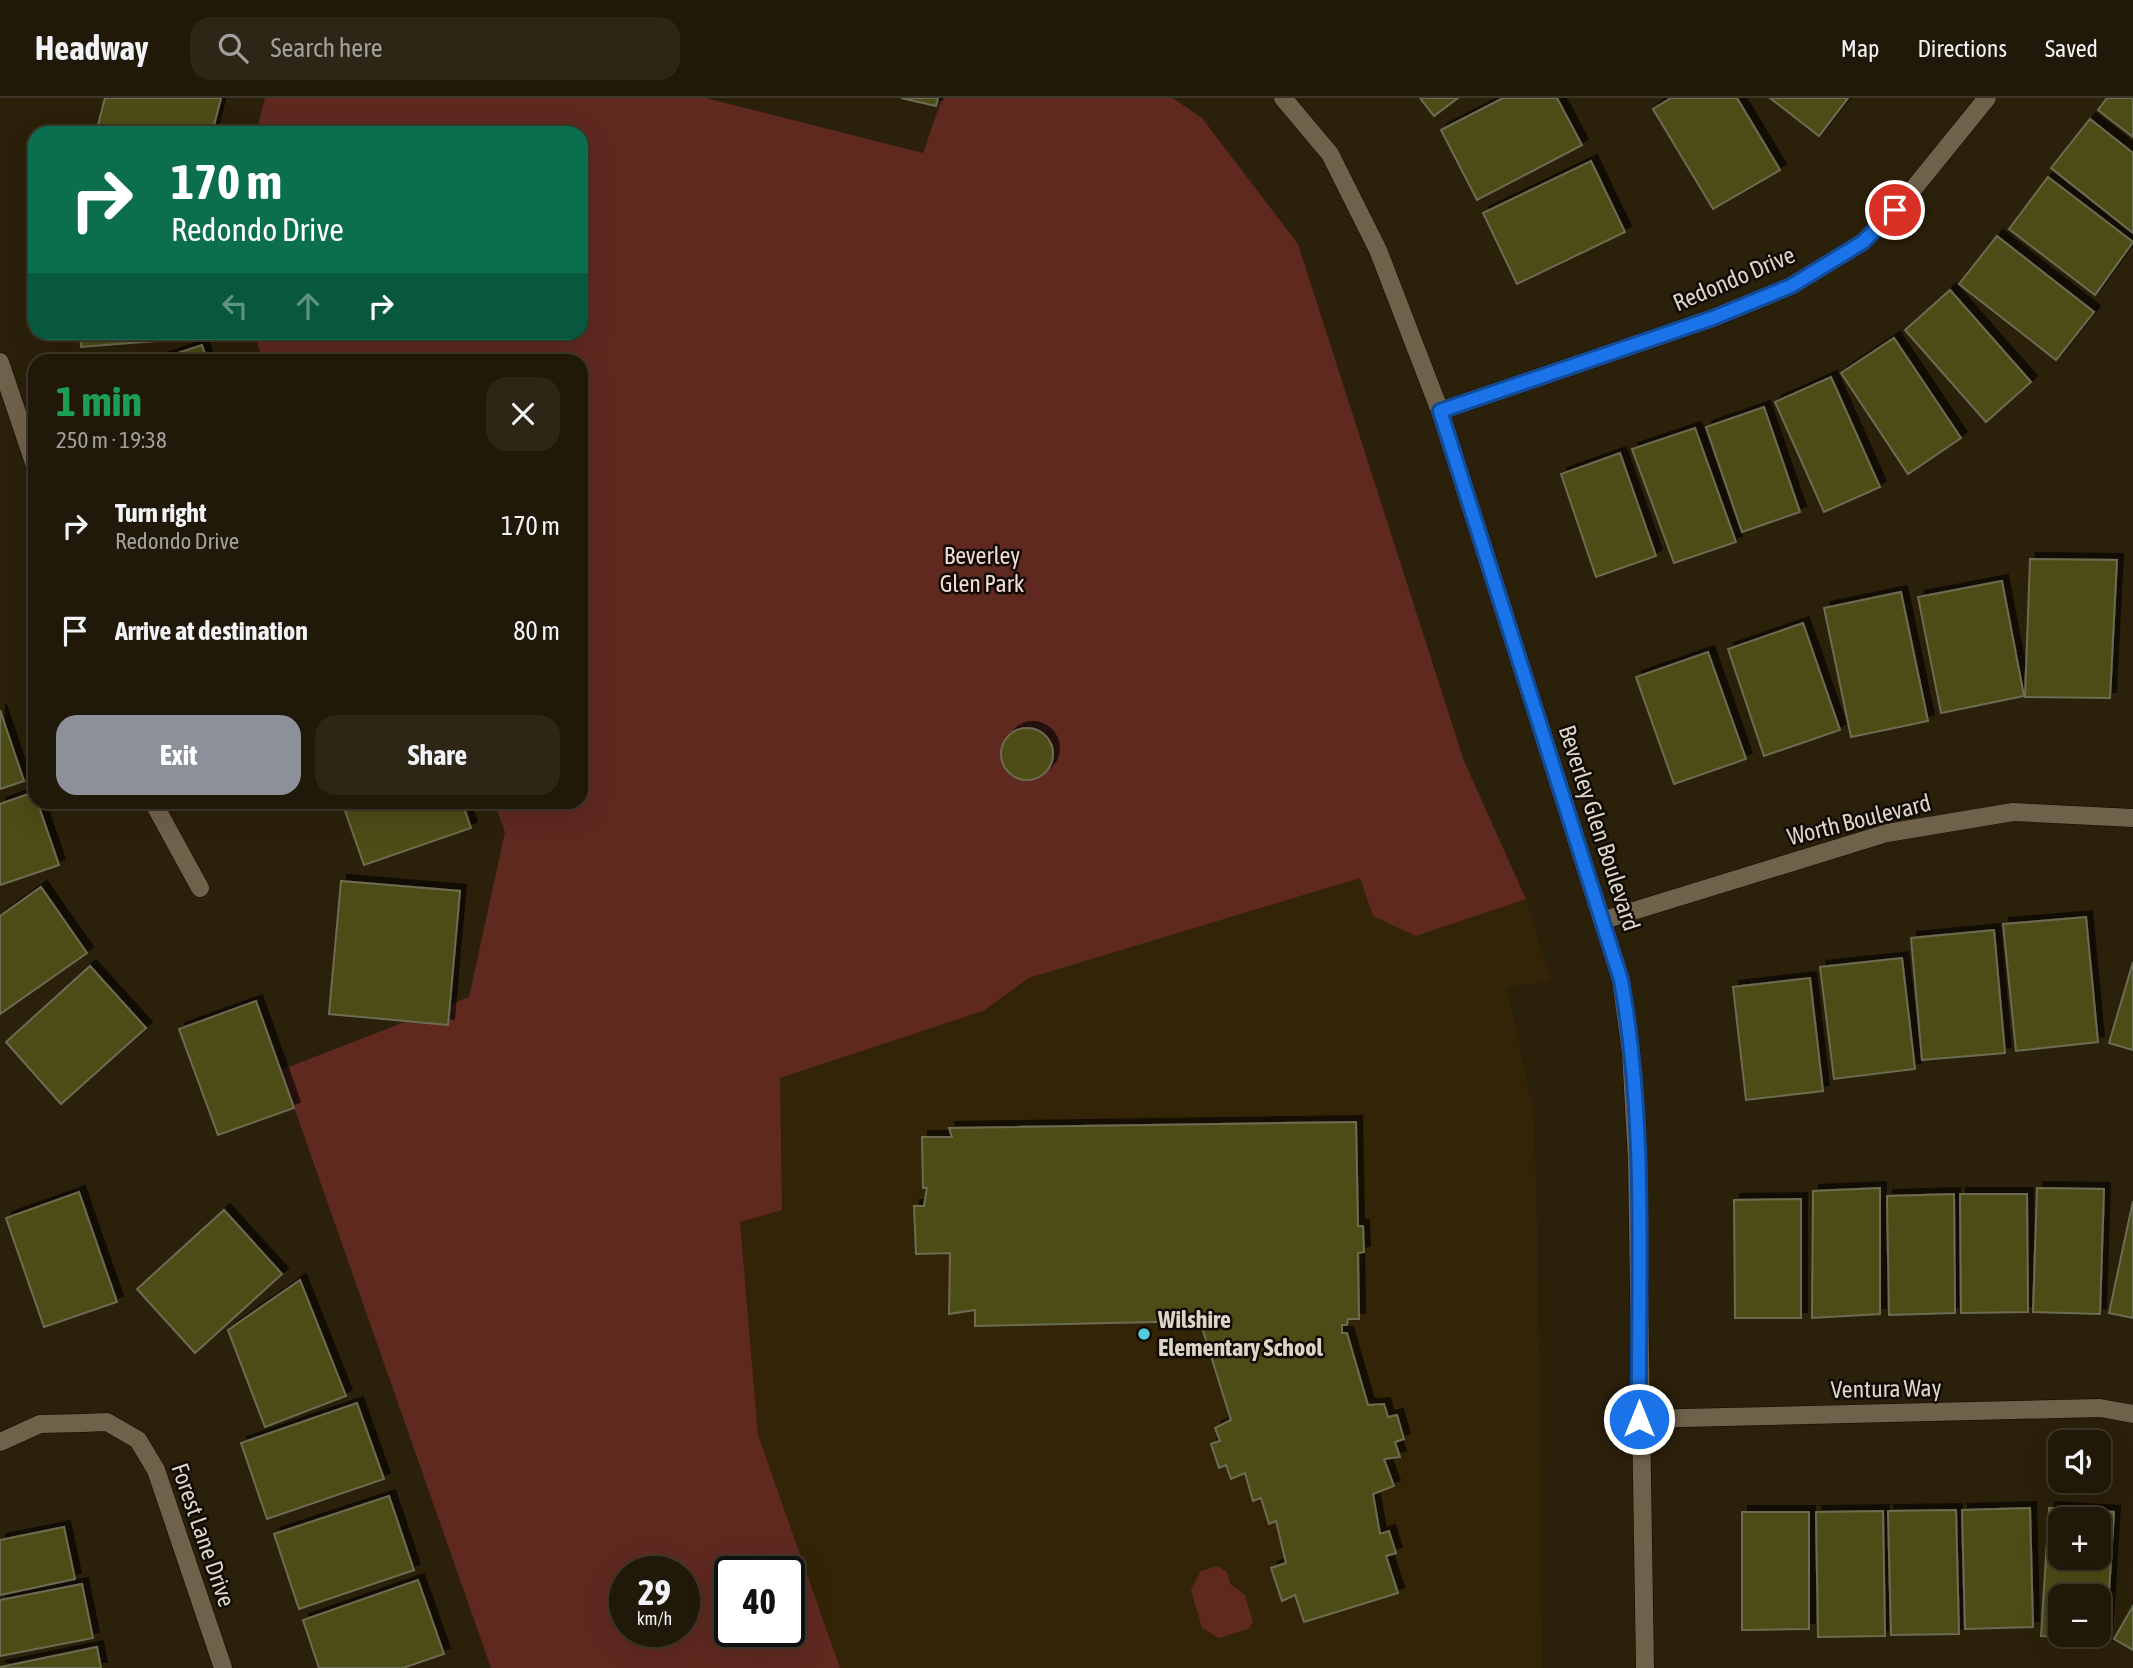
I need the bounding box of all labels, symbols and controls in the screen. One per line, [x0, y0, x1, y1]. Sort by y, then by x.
search box [190, 17, 680, 80]
text: Headway [35, 29, 148, 67]
icon: search [214, 29, 252, 67]
text: Search here [270, 33, 383, 63]
text: Map [1841, 35, 1879, 62]
text: Directions [1917, 35, 2007, 62]
text: Saved [2045, 35, 2098, 62]
text: 170 m [171, 153, 282, 209]
icon: right [56, 154, 147, 245]
pin [1865, 180, 1925, 240]
icon: arrive [1876, 191, 1914, 229]
text: Redondo Drive [171, 211, 344, 248]
street label: Redondo Drive [1669, 241, 1799, 316]
icon: left [216, 287, 254, 325]
icon: ahead [289, 287, 327, 325]
icon: right [362, 287, 400, 325]
text: 1 min [56, 377, 142, 425]
button: close [486, 377, 560, 451]
text: 250 m · 19:38 [56, 427, 167, 453]
text: Turn right [115, 498, 206, 528]
icon: right [56, 507, 94, 545]
text: 170 m [501, 511, 560, 541]
text: Redondo Drive [115, 528, 239, 554]
park label: Beverley Glen Park [940, 542, 1025, 597]
icon: arrive [56, 612, 94, 650]
text: Arrive at destination [115, 616, 308, 646]
text: 80 m [513, 616, 560, 646]
button: Exit [56, 715, 301, 795]
button: Share [315, 715, 560, 795]
street label: Beverley Glen Boulevard [1553, 722, 1645, 934]
street label: Worth Boulevard [1784, 789, 1933, 850]
place label: Wilshire Elementary School [1157, 1306, 1324, 1361]
marker: Wilshire Elementary School [1136, 1326, 1152, 1342]
street label: Ventura Way [1830, 1374, 1942, 1403]
position arrow [1602, 1382, 1676, 1456]
map controls [2048, 1430, 2111, 1647]
button: sound [2048, 1430, 2111, 1493]
street label: Forest Lane Drive [166, 1460, 241, 1610]
button: + [2048, 1507, 2111, 1570]
speed limit sign: 40 [714, 1556, 805, 1647]
text: 29 [638, 1572, 671, 1612]
button: − [2048, 1584, 2111, 1647]
text: km/h [637, 1608, 672, 1629]

